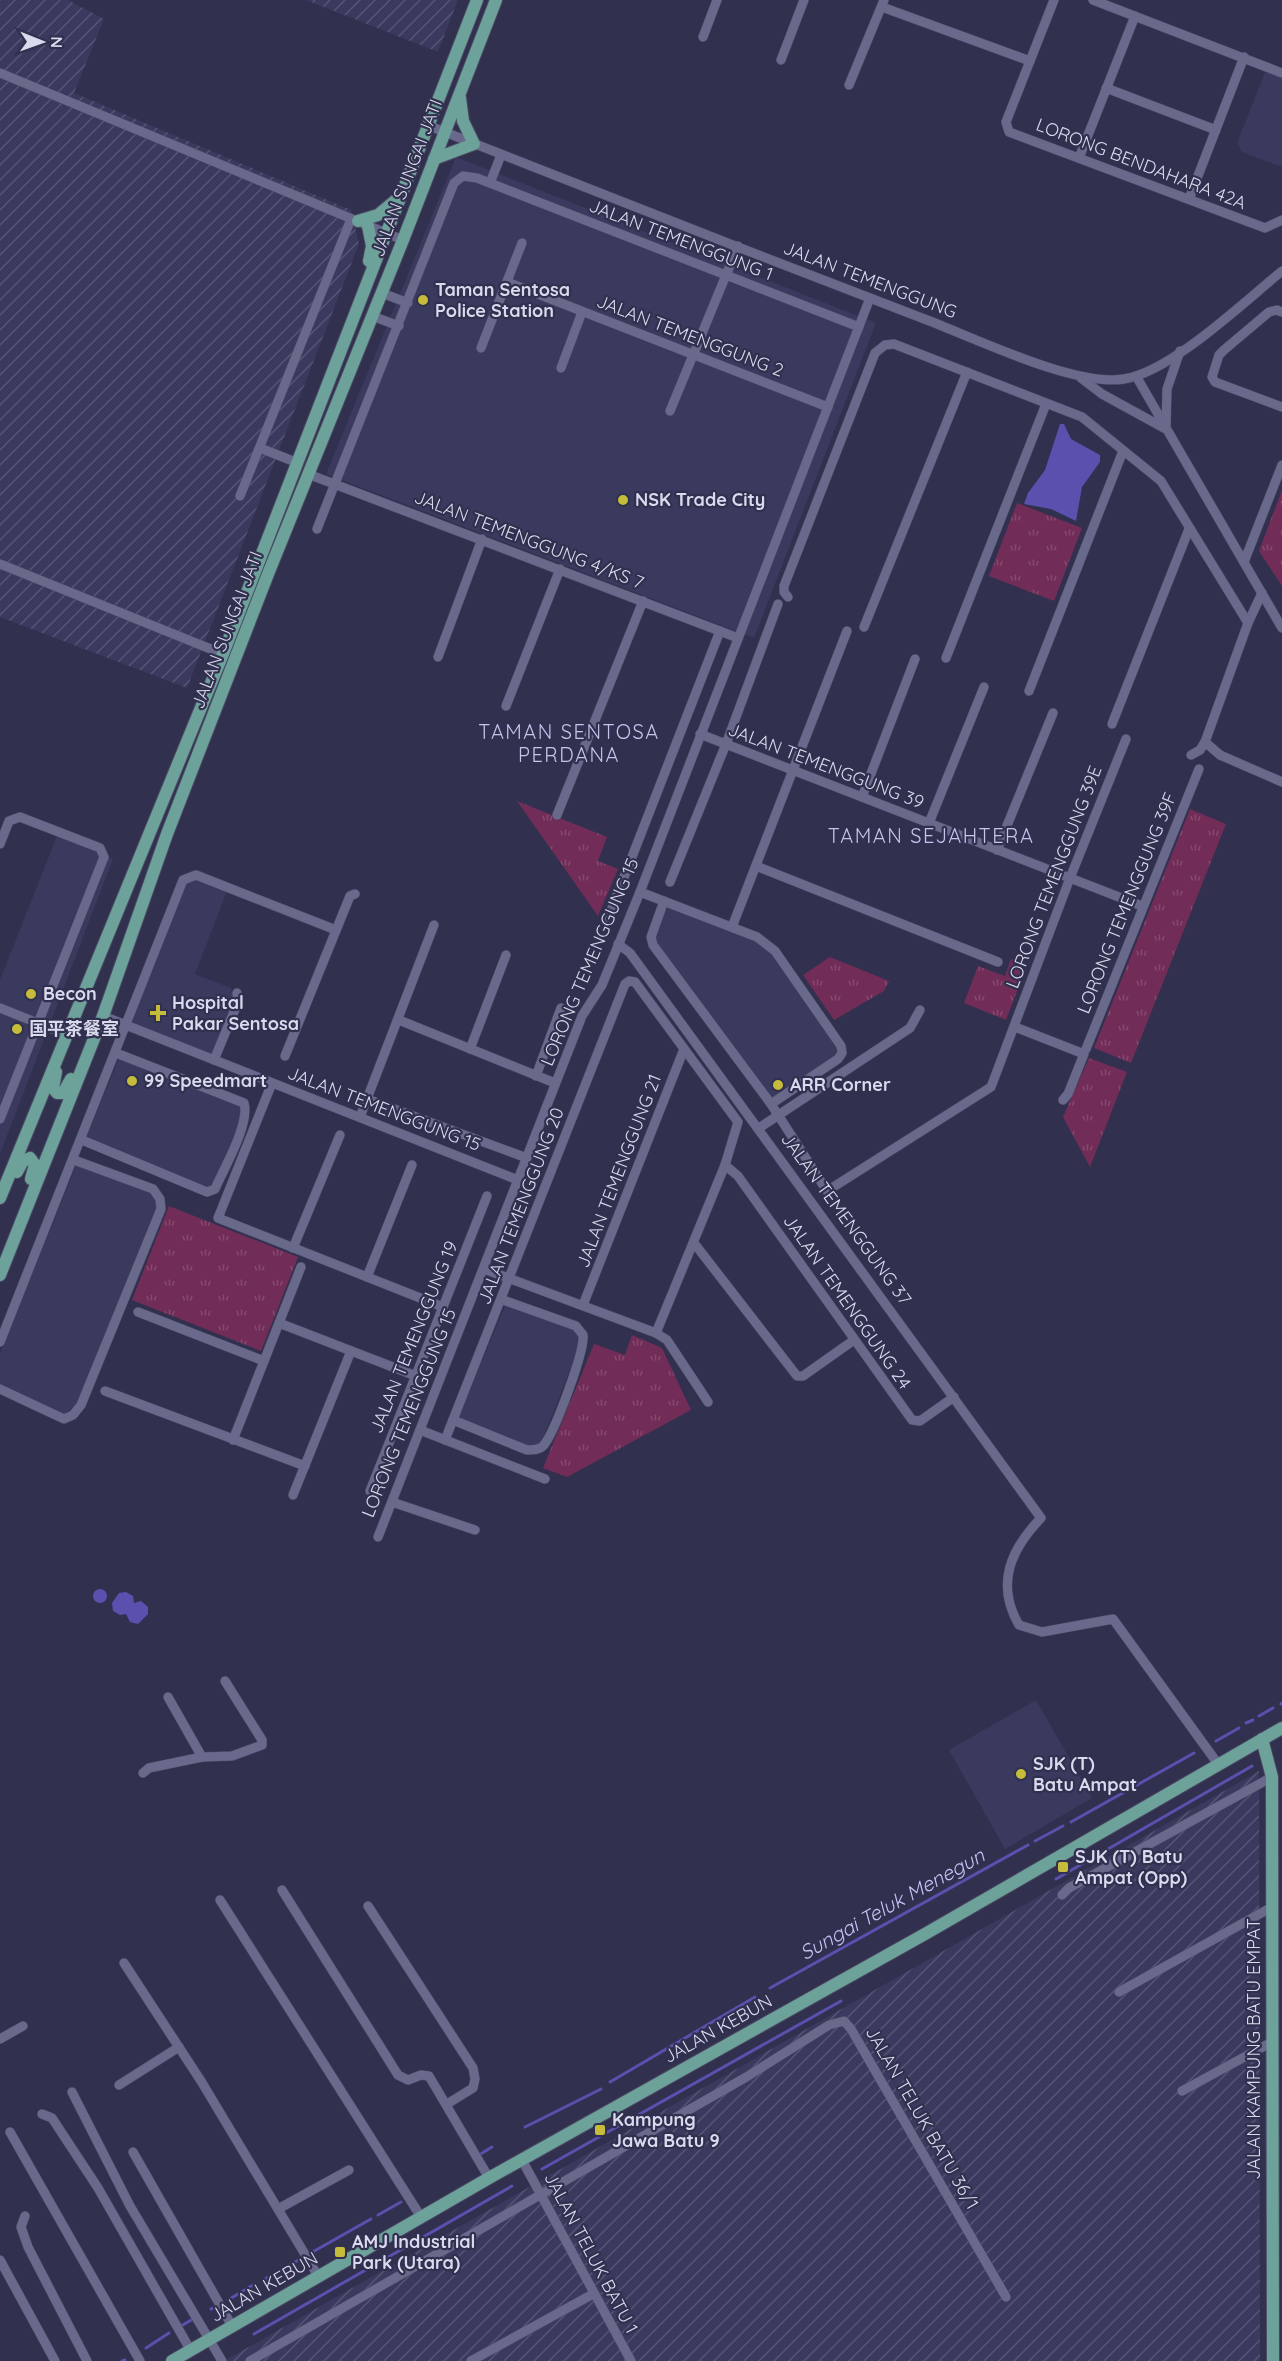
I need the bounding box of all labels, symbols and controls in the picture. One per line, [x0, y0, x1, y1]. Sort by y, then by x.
north arrow [12, 12, 72, 72]
text: N [47, 36, 67, 48]
street label: JALAN SUNGAI JATI [366, 96, 447, 260]
street label: LORONG BENDAHARA 42A [1033, 113, 1250, 214]
street label: JALAN TEMENGGUNG 1 [586, 194, 776, 285]
street label: JALAN TEMENGGUNG [780, 236, 960, 323]
place label: Taman Sentosa Police Station [435, 278, 570, 322]
street label: JALAN TEMENGGUNG 2 [593, 289, 787, 382]
marker: Taman Sentosa Police Station [416, 293, 430, 307]
street label: JALAN TEMENGGUNG 4/KS 7 [411, 485, 647, 594]
place label: NSK Trade City [635, 488, 765, 511]
marker: NSK Trade City [616, 493, 630, 507]
street label: JALAN SUNGAI JATI [186, 548, 267, 712]
street label: JALAN TEMENGGUNG 39 [725, 718, 927, 814]
district label: TAMAN SENTOSA PERDANA [478, 719, 660, 767]
street label: LORONG TEMENGGUNG 39E [1000, 762, 1107, 991]
street label: LORONG TEMENGGUNG 39F [1072, 789, 1182, 1017]
district label: TAMAN SEJAHTERA [828, 823, 1034, 848]
street label: LORONG TEMENGGUNG 15 [535, 854, 644, 1069]
place label: Becon [43, 982, 97, 1005]
marker: Becon [24, 987, 38, 1001]
place label: Hospital Pakar Sentosa [172, 991, 299, 1035]
marker: Hospital Pakar Sentosa [149, 1004, 167, 1022]
place label: 国平茶餐室 [29, 1017, 119, 1040]
marker: 国平茶餐室 [10, 1022, 24, 1036]
street label: JALAN TEMENGGUNG 15 [284, 1061, 484, 1156]
place label: 99 Speedmart [144, 1069, 267, 1092]
street label: JALAN TEMENGGUNG 21 [571, 1071, 666, 1271]
place label: ARR Corner [790, 1073, 891, 1096]
marker: 99 Speedmart [125, 1074, 139, 1088]
marker: ARR Corner [771, 1078, 785, 1092]
street label: JALAN TEMENGGUNG 20 [472, 1104, 569, 1308]
street label: JALAN TEMENGGUNG 37 [776, 1128, 917, 1309]
street label: JALAN TEMENGGUNG 24 [778, 1210, 916, 1393]
street label: JALAN TEMENGGUNG 19 [364, 1237, 463, 1436]
street label: LORONG TEMENGGUNG 15 [356, 1305, 461, 1521]
place label: SJK (T) Batu Ampat [1033, 1752, 1137, 1796]
marker: SJK (T) Batu Ampat [1014, 1767, 1028, 1781]
water label: Sungai Teluk Menegun [795, 1842, 989, 1965]
place label: SJK (T) Batu Ampat (Opp) [1075, 1845, 1187, 1889]
marker: SJK (T) Batu Ampat (Opp) [1056, 1860, 1070, 1874]
street label: JALAN KAMPUNG BATU EMPAT [1242, 1918, 1265, 2180]
street label: JALAN KEBUN [659, 1989, 776, 2068]
street label: JALAN TELUK BATU 36/1 [861, 2022, 984, 2213]
place label: Kampung Jawa Batu 9 [612, 2108, 720, 2152]
marker: Kampung Jawa Batu 9 [593, 2123, 607, 2137]
street label: JALAN TELUK BATU 1 [539, 2168, 644, 2337]
place label: AMJ Industrial Park (Utara) [352, 2230, 475, 2274]
marker: AMJ Industrial Park (Utara) [333, 2245, 347, 2259]
street label: JALAN KEBUN [206, 2246, 322, 2327]

